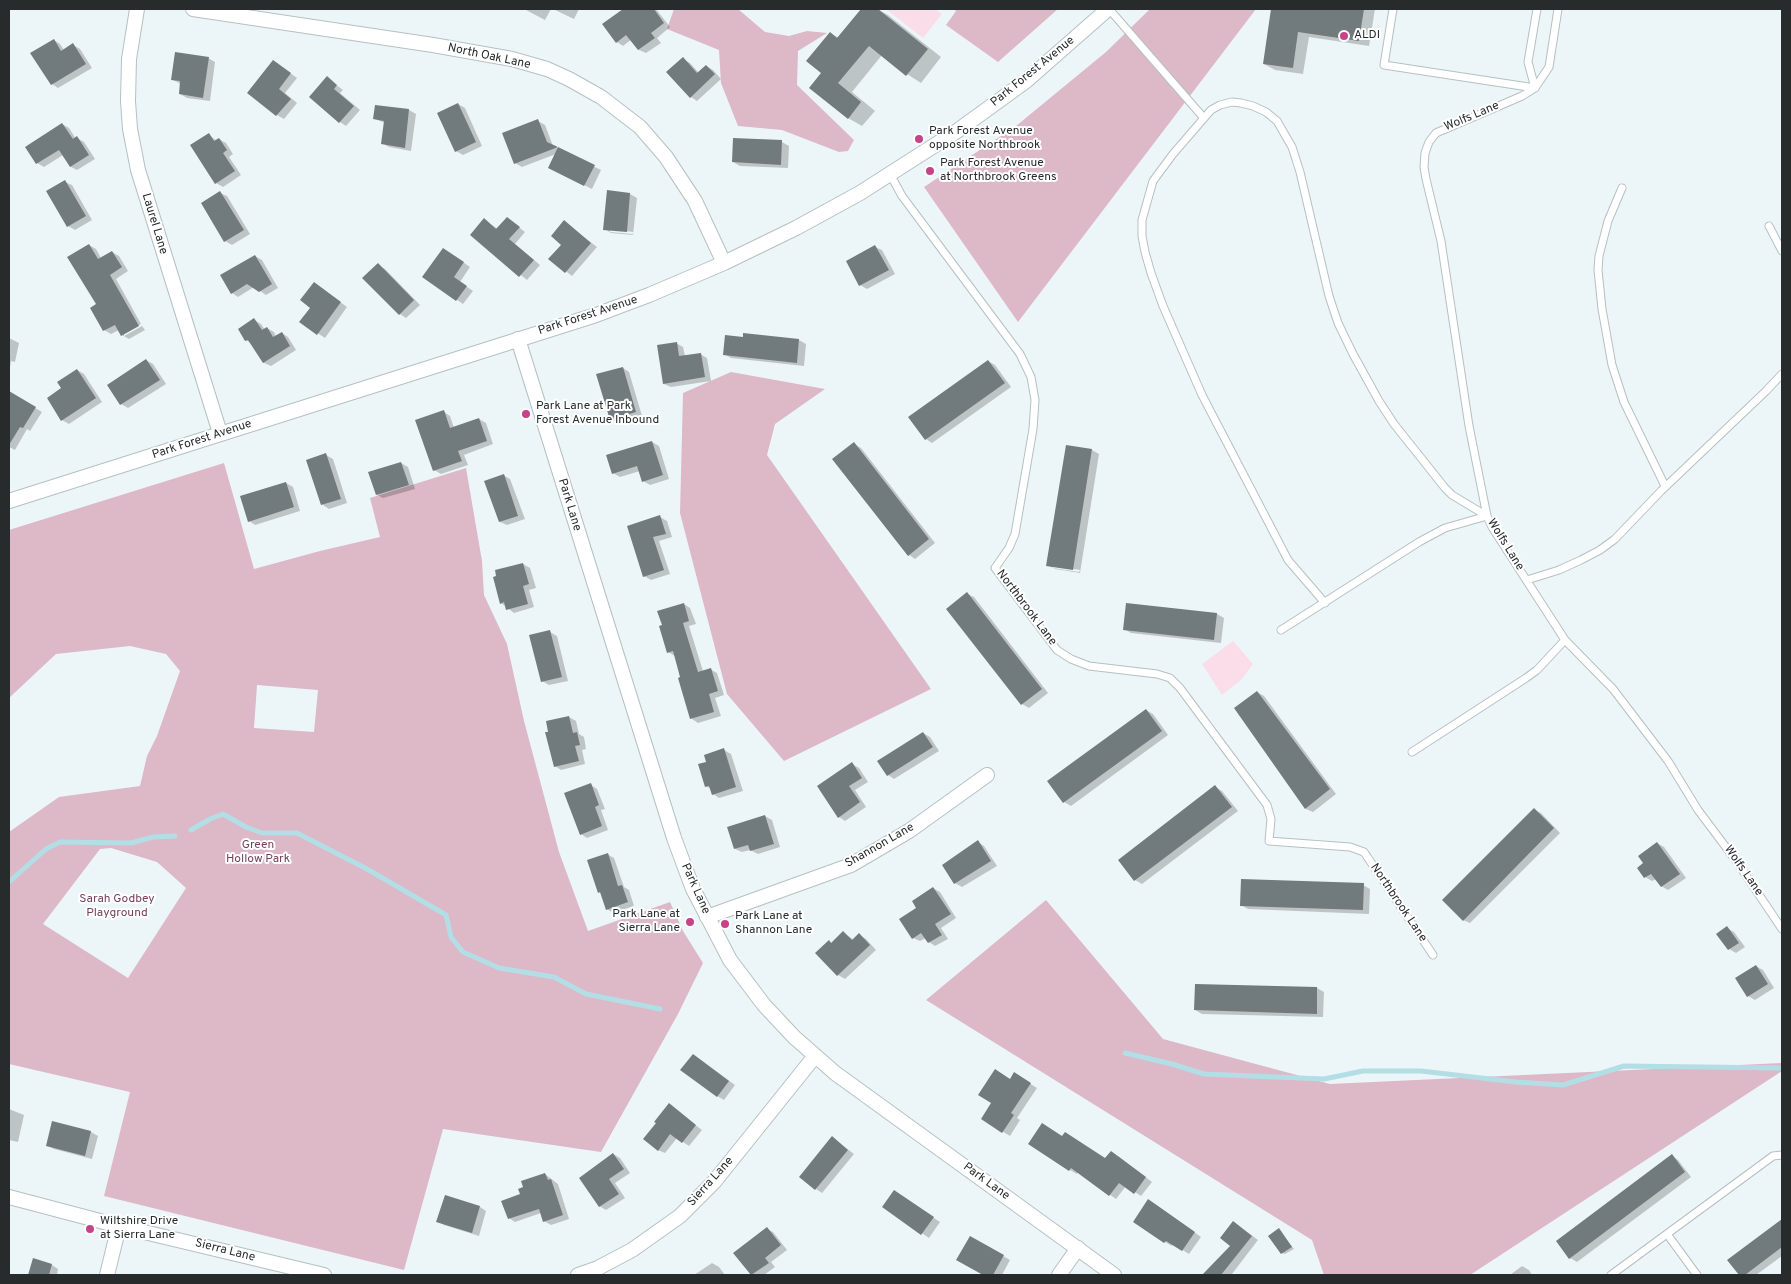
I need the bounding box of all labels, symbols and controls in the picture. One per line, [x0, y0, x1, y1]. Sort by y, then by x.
place label: ALDI [1354, 29, 1380, 43]
marker: ALDI [1338, 30, 1350, 42]
street label: Park Forest Avenue [988, 34, 1078, 110]
street label: North Oak Lane [446, 41, 532, 73]
street label: Wolfs Lane [1442, 99, 1502, 135]
place label: Park Forest Avenue opposite Northbrook [929, 125, 1040, 153]
marker: Park Forest Avenue opposite Northbrook [913, 133, 925, 145]
place label: Park Forest Avenue at Northbrook Greens [940, 157, 1057, 185]
marker: Park Forest Avenue at Northbrook Greens [924, 165, 936, 177]
street label: Laurel Lane [138, 192, 170, 256]
street label: Park Forest Avenue [536, 293, 640, 339]
place label: Park Lane at Park Forest Avenue Inbound [536, 400, 659, 428]
marker: Park Lane at Park Forest Avenue Inbound [520, 408, 532, 420]
street label: Park Forest Avenue [150, 417, 254, 463]
street label: Park Lane [554, 477, 584, 533]
street label: Wolfs Lane [1483, 516, 1527, 574]
street label: Northbrook Lane [993, 567, 1059, 649]
street label: Shannon Lane [843, 820, 917, 872]
park label: Green Hollow Park [226, 839, 290, 867]
street label: Wolfs Lane [1720, 843, 1766, 899]
street label: Park Lane [677, 861, 713, 917]
street label: Northbrook Lane [1366, 861, 1430, 945]
park label: Sarah Godbey Playground [79, 893, 155, 921]
place label: Park Lane at Sierra Lane [612, 908, 680, 936]
place label: Park Lane at Shannon Lane [735, 910, 812, 938]
marker: Park Lane at Sierra Lane [684, 916, 696, 928]
marker: Park Lane at Shannon Lane [719, 918, 731, 930]
street label: Sierra Lane [685, 1154, 737, 1210]
street label: Park Lane [960, 1160, 1012, 1204]
place label: Wiltshire Drive at Sierra Lane [100, 1215, 178, 1243]
marker: Wiltshire Drive at Sierra Lane [84, 1223, 96, 1235]
street label: Sierra Lane [193, 1237, 257, 1265]

